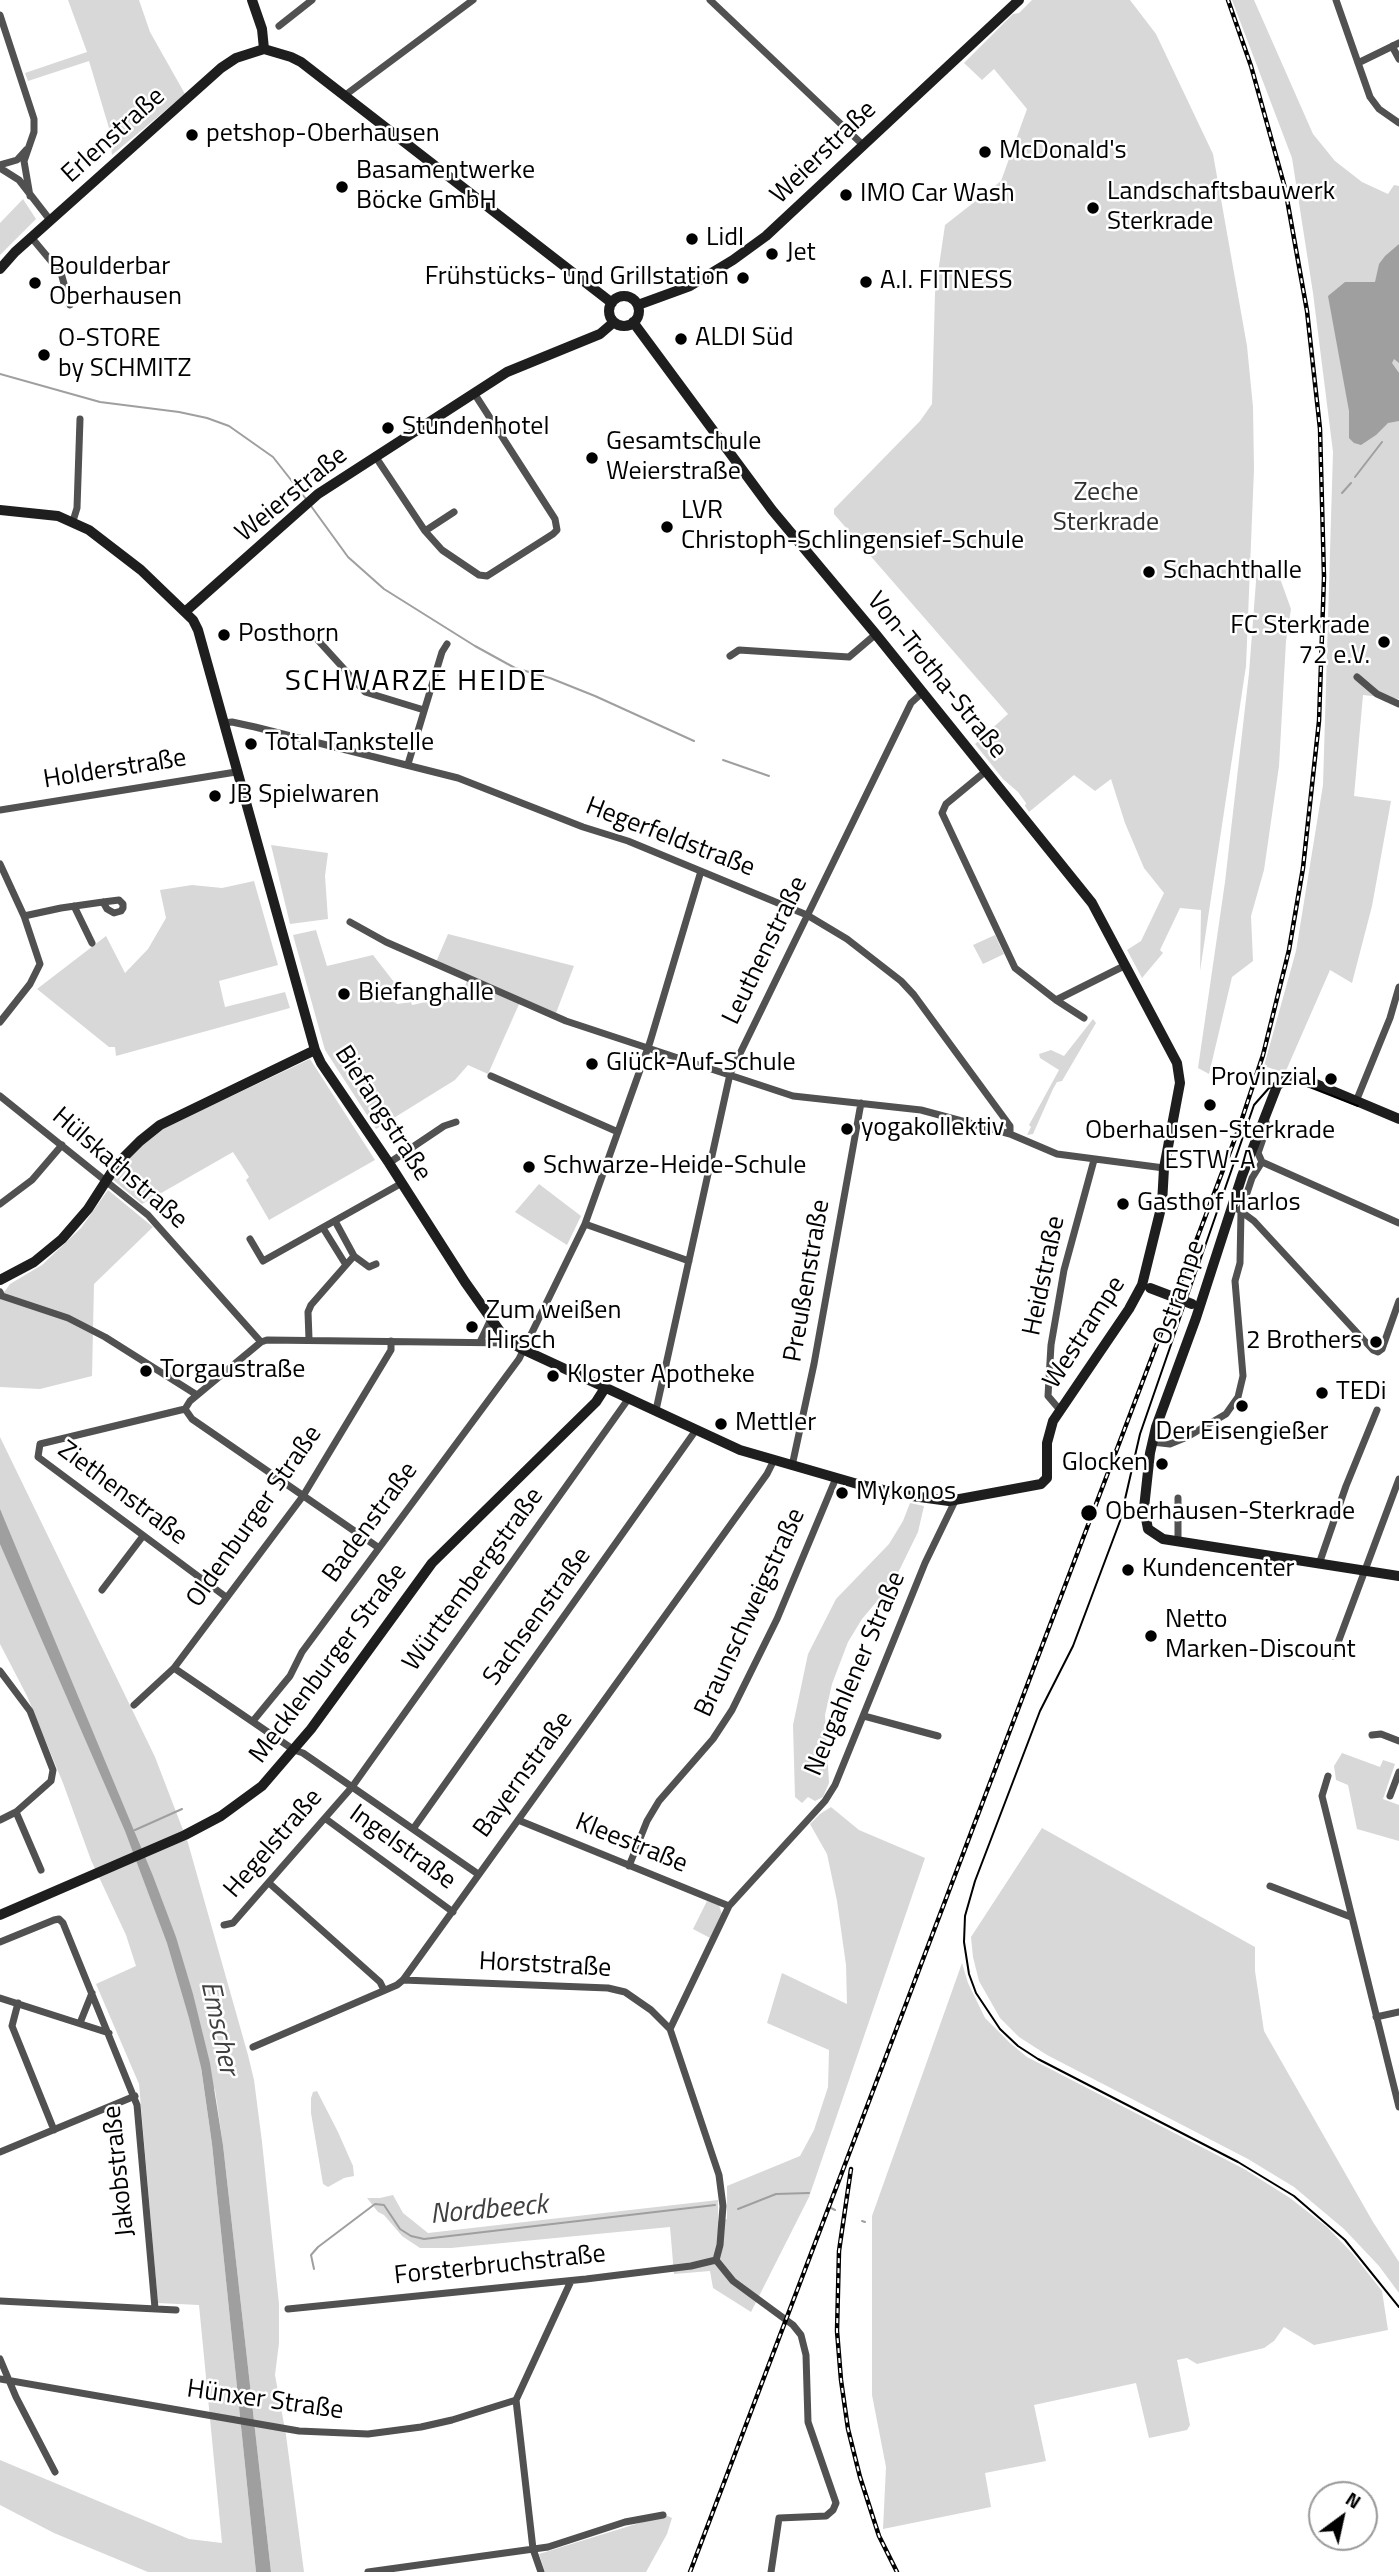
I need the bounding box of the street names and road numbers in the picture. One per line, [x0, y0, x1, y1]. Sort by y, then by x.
street label: Erlenstraße [56, 82, 172, 190]
street label: Weierstraße [765, 95, 883, 211]
street label: Weierstraße [230, 440, 354, 550]
street label: Von-Trotha-Straße [859, 586, 1013, 766]
street label: Holderstraße [41, 743, 189, 797]
street label: Hegerfeldstraße [581, 791, 759, 885]
street label: Leuthenstraße [717, 872, 815, 1030]
street label: Biefangstraße [327, 1040, 437, 1188]
street label: Hülskathstraße [45, 1102, 193, 1236]
street label: Preußenstraße [778, 1197, 838, 1365]
street label: Heidstraße [1017, 1213, 1073, 1339]
street label: Ostrampe [1148, 1236, 1212, 1350]
street label: Westrampe [1037, 1271, 1133, 1395]
street label: Oldenburger Straße [181, 1420, 329, 1614]
street label: Ziethenstraße [51, 1435, 193, 1553]
street label: Badenstraße [317, 1457, 425, 1589]
street label: Württembergstraße [397, 1482, 551, 1678]
street label: Braunschweigstraße [689, 1504, 813, 1722]
street label: Sachsenstraße [478, 1542, 598, 1692]
street label: Mecklenburger Straße [244, 1558, 414, 1770]
street label: Neugahlener Straße [799, 1567, 913, 1781]
street label: Bayernstraße [468, 1706, 580, 1844]
street label: Hegelstraße [218, 1783, 330, 1905]
street label: Ingelstraße [343, 1799, 461, 1897]
street label: Kleestraße [570, 1807, 692, 1881]
street label: Horststraße [478, 1947, 612, 1985]
street label: Jakobstraße [98, 2104, 142, 2238]
street label: Forsterbruchstraße [393, 2239, 607, 2293]
street label: Hünxer Straße [185, 2375, 345, 2427]

